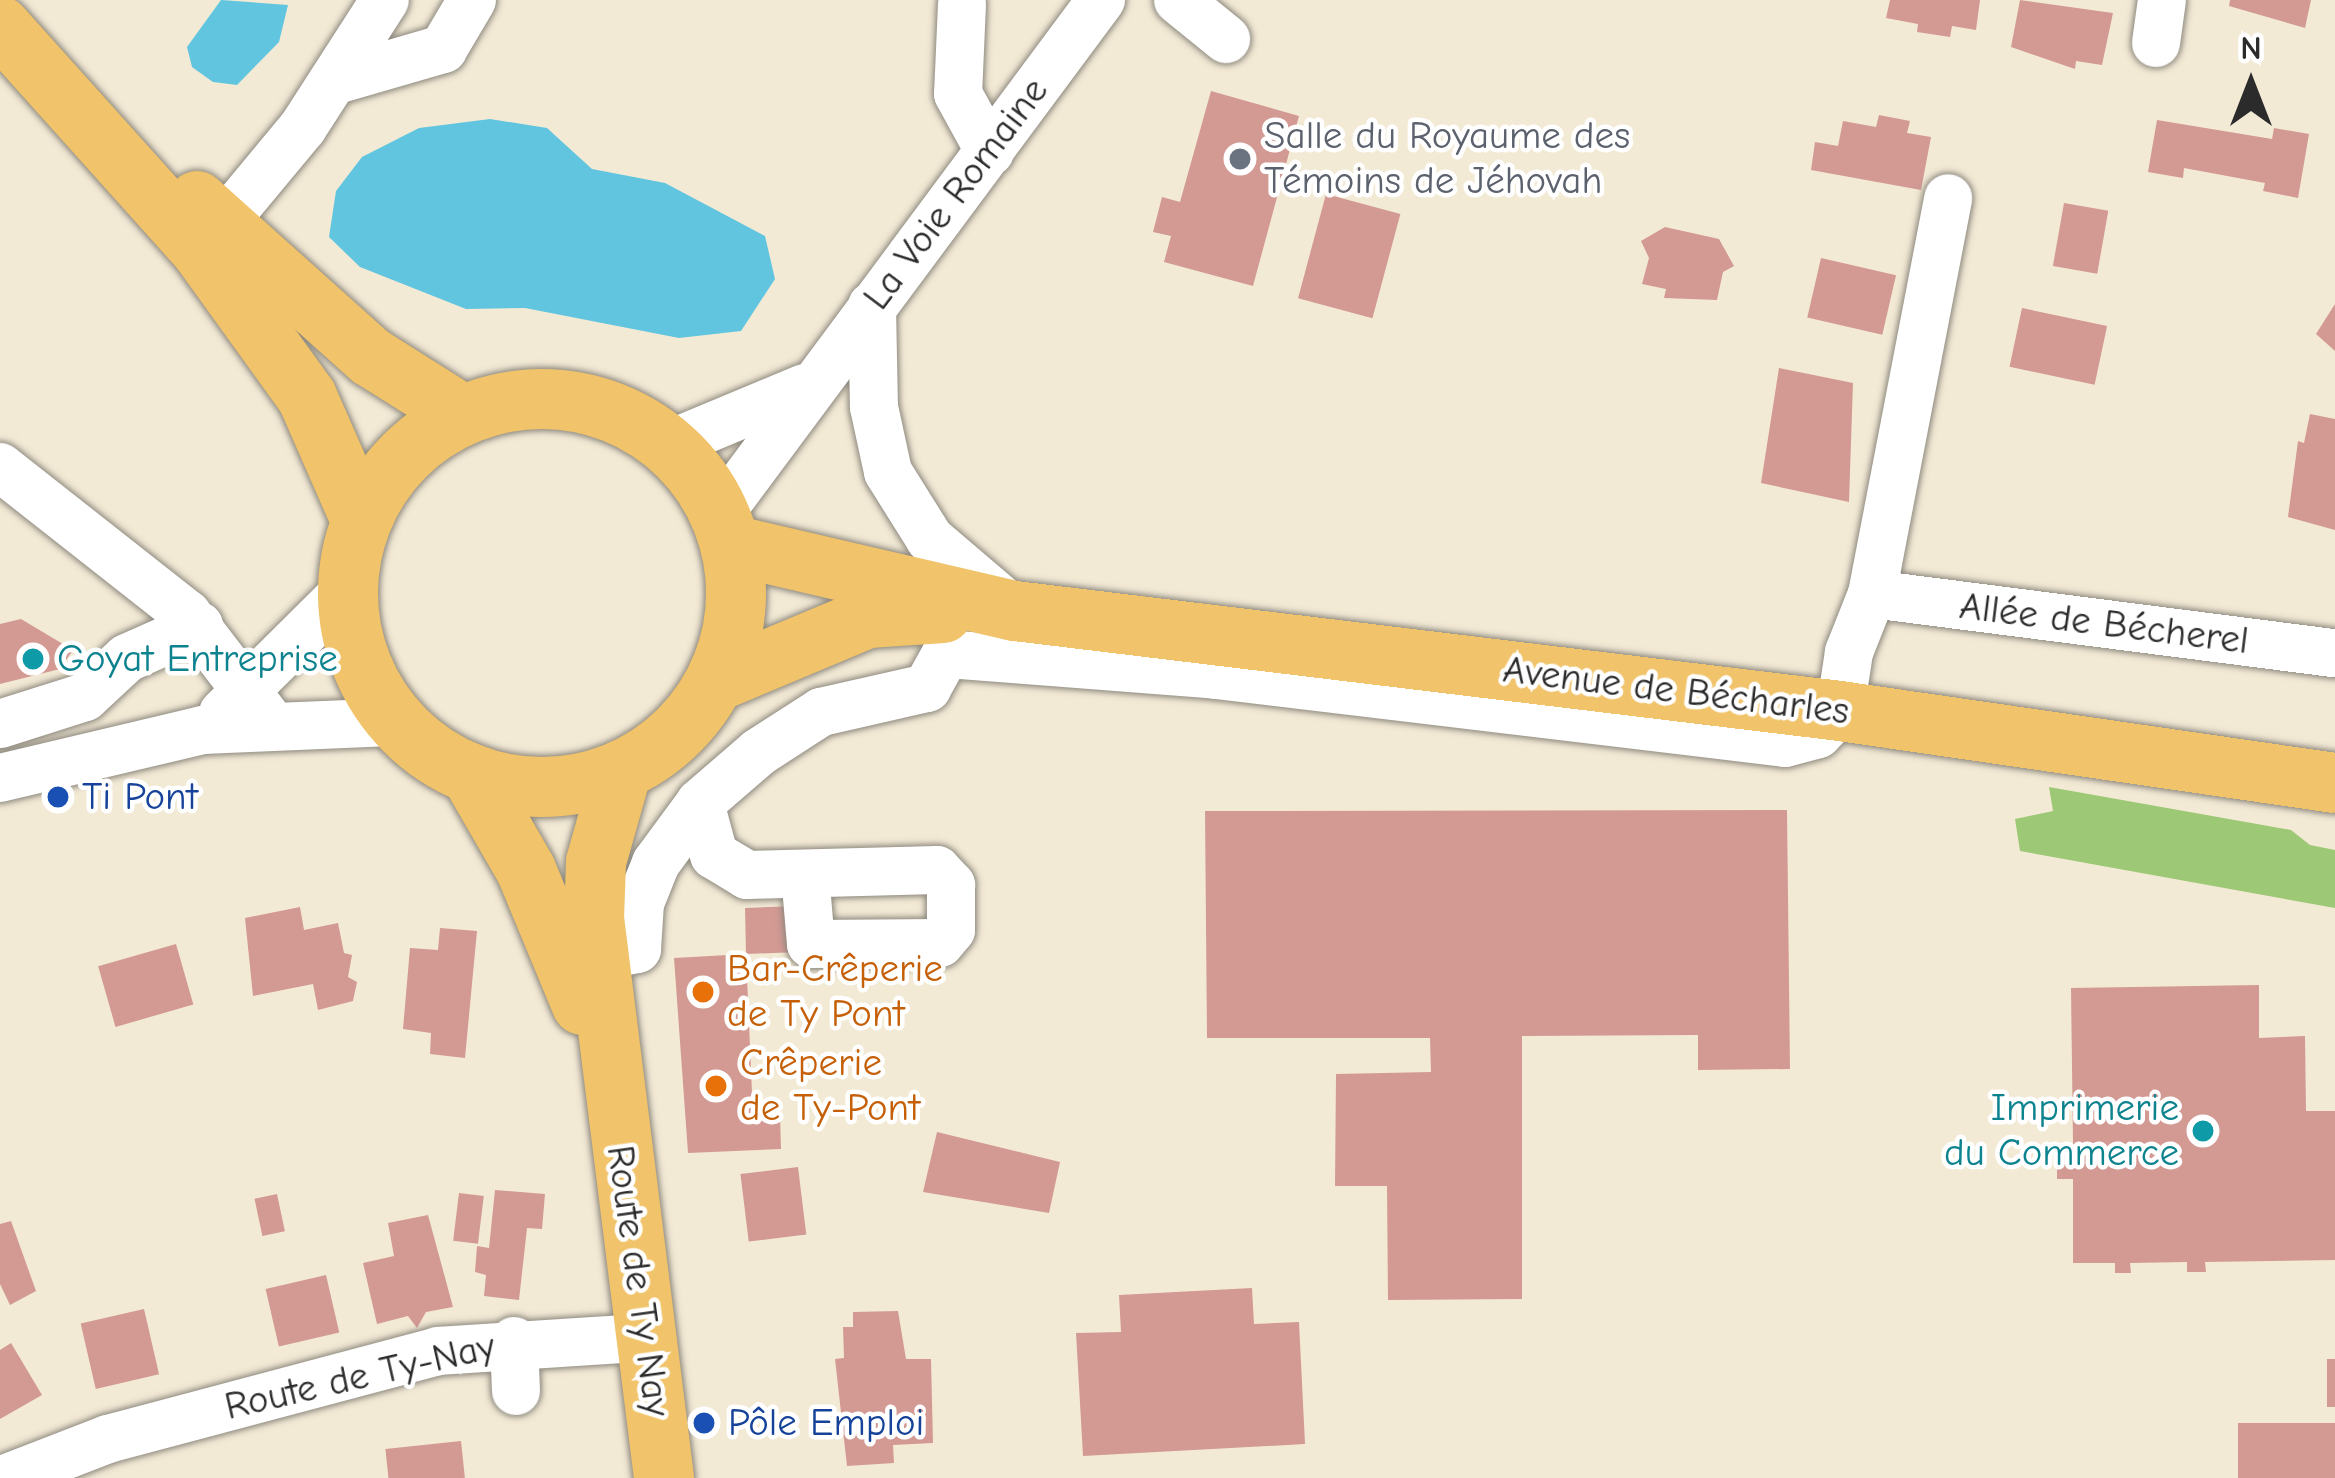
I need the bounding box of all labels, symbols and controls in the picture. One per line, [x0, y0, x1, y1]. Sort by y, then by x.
north arrow [2191, 24, 2311, 144]
text: N [2240, 29, 2262, 67]
street label: La Voie Romaine [854, 69, 1058, 319]
place label: Salle du Royaume des Témoins de Jéhovah [1264, 114, 1630, 205]
marker: Salle du Royaume des Témoins de Jéhovah [1227, 146, 1253, 172]
street label: Allée de Bécherel [1957, 583, 2251, 665]
place label: Goyat Entreprise [57, 636, 338, 682]
marker: Goyat Entreprise [20, 646, 46, 672]
street label: Avenue de Bécharles [1500, 647, 1852, 735]
place label: Ti Pont [82, 774, 198, 820]
marker: Ti Pont [45, 784, 71, 810]
place label: Bar-Crêperie de Ty Pont [727, 947, 943, 1038]
marker: Bar-Crêperie de Ty Pont [690, 979, 716, 1005]
place label: Crêperie de Ty-Pont [740, 1041, 920, 1132]
marker: Crêperie de Ty-Pont [703, 1073, 729, 1099]
place label: Imprimerie du Commerce [1944, 1086, 2179, 1177]
marker: Imprimerie du Commerce [2190, 1118, 2216, 1144]
street label: Route de Ty Nay [596, 1142, 680, 1420]
street label: Route de Ty-Nay [220, 1323, 500, 1431]
place label: Pôle Emploi [728, 1400, 924, 1446]
marker: Pôle Emploi [691, 1410, 717, 1436]

